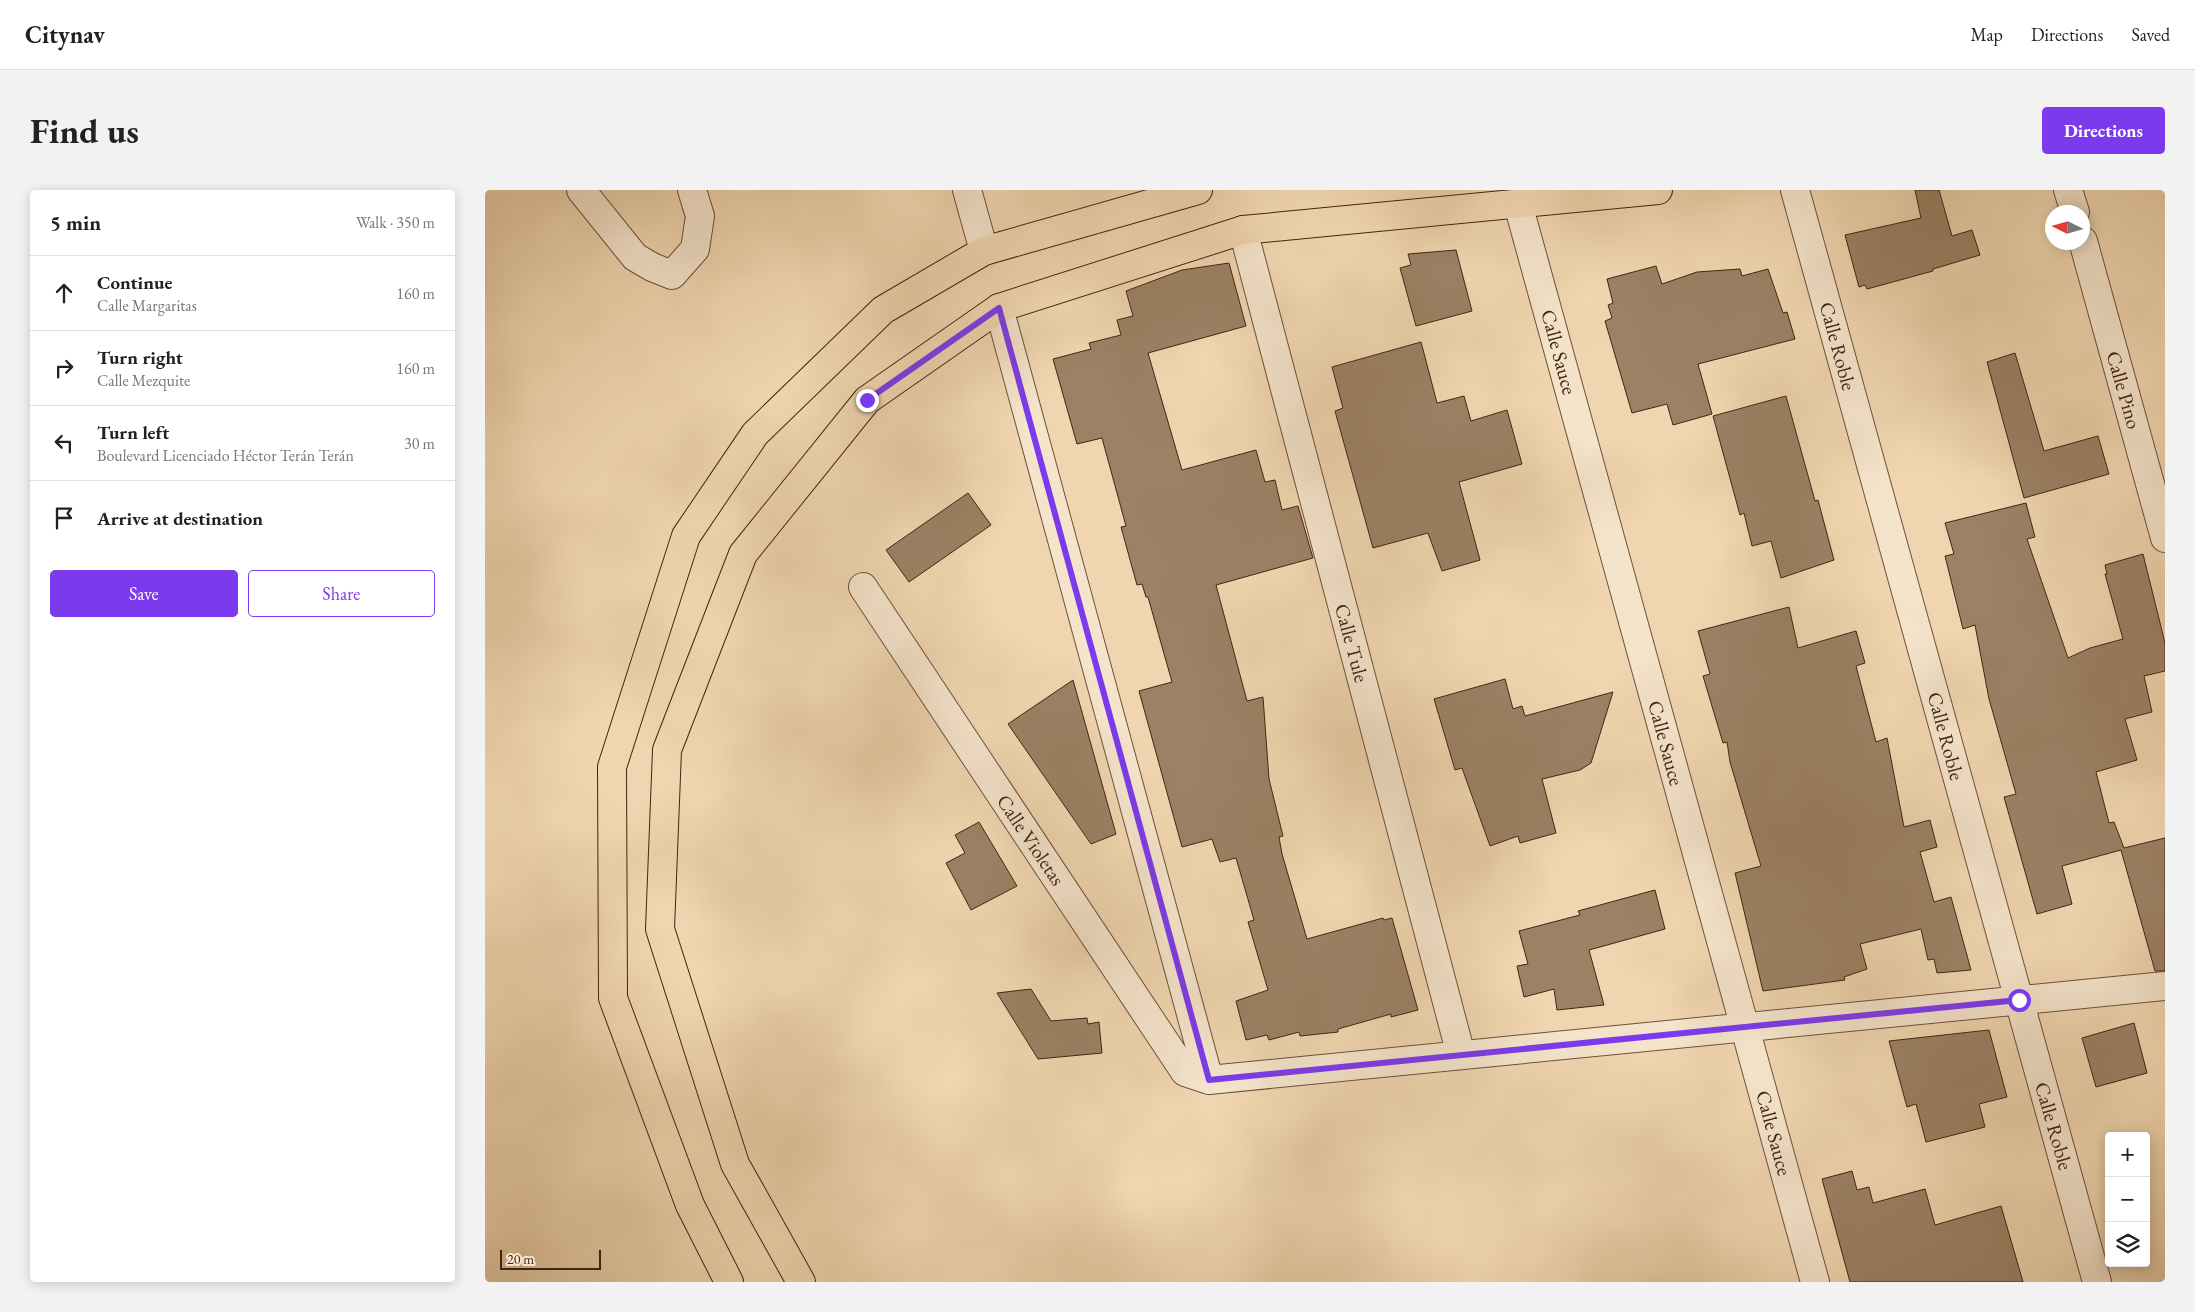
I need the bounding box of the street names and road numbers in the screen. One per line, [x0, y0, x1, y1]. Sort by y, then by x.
street label: Calle Roble [1814, 299, 1862, 393]
street label: Calle Sauce [1535, 307, 1583, 398]
street label: Calle Pino [2100, 348, 2148, 432]
street label: Calle Tule [1329, 601, 1375, 685]
street label: Calle Roble [1922, 689, 1970, 783]
street label: Calle Sauce [1642, 698, 1690, 789]
street label: Calle Violetas [991, 789, 1071, 891]
street label: Calle Roble [2029, 1079, 2079, 1173]
street label: Calle Sauce [1750, 1088, 1798, 1179]

